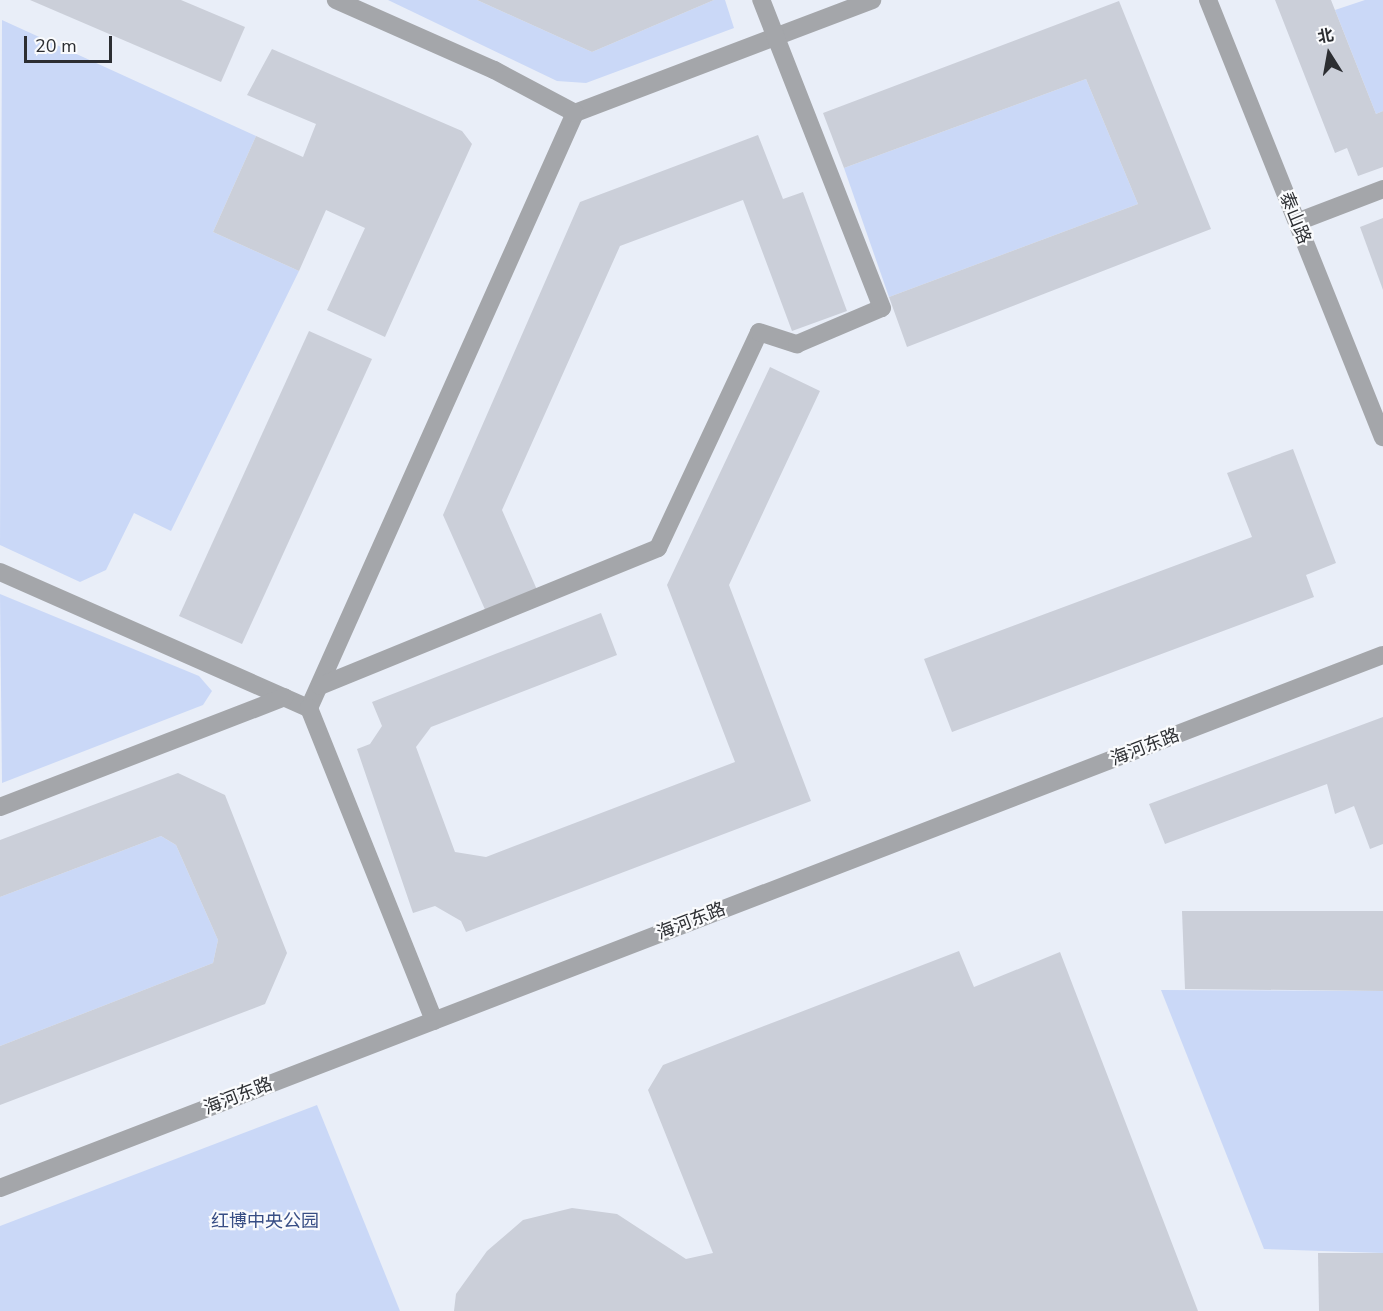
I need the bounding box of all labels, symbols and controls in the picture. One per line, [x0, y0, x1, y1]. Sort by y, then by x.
scale bar [27, 24, 116, 62]
north arrow [1299, 24, 1359, 84]
text: 北 [1316, 24, 1336, 49]
text: 20 m [35, 34, 77, 58]
street label: 泰山路 [1275, 189, 1315, 247]
street label: 海河东路 [1108, 724, 1182, 770]
street label: 海河东路 [654, 898, 728, 944]
street label: 海河东路 [201, 1073, 275, 1119]
park label: 红博中央公园 [211, 1210, 319, 1232]

